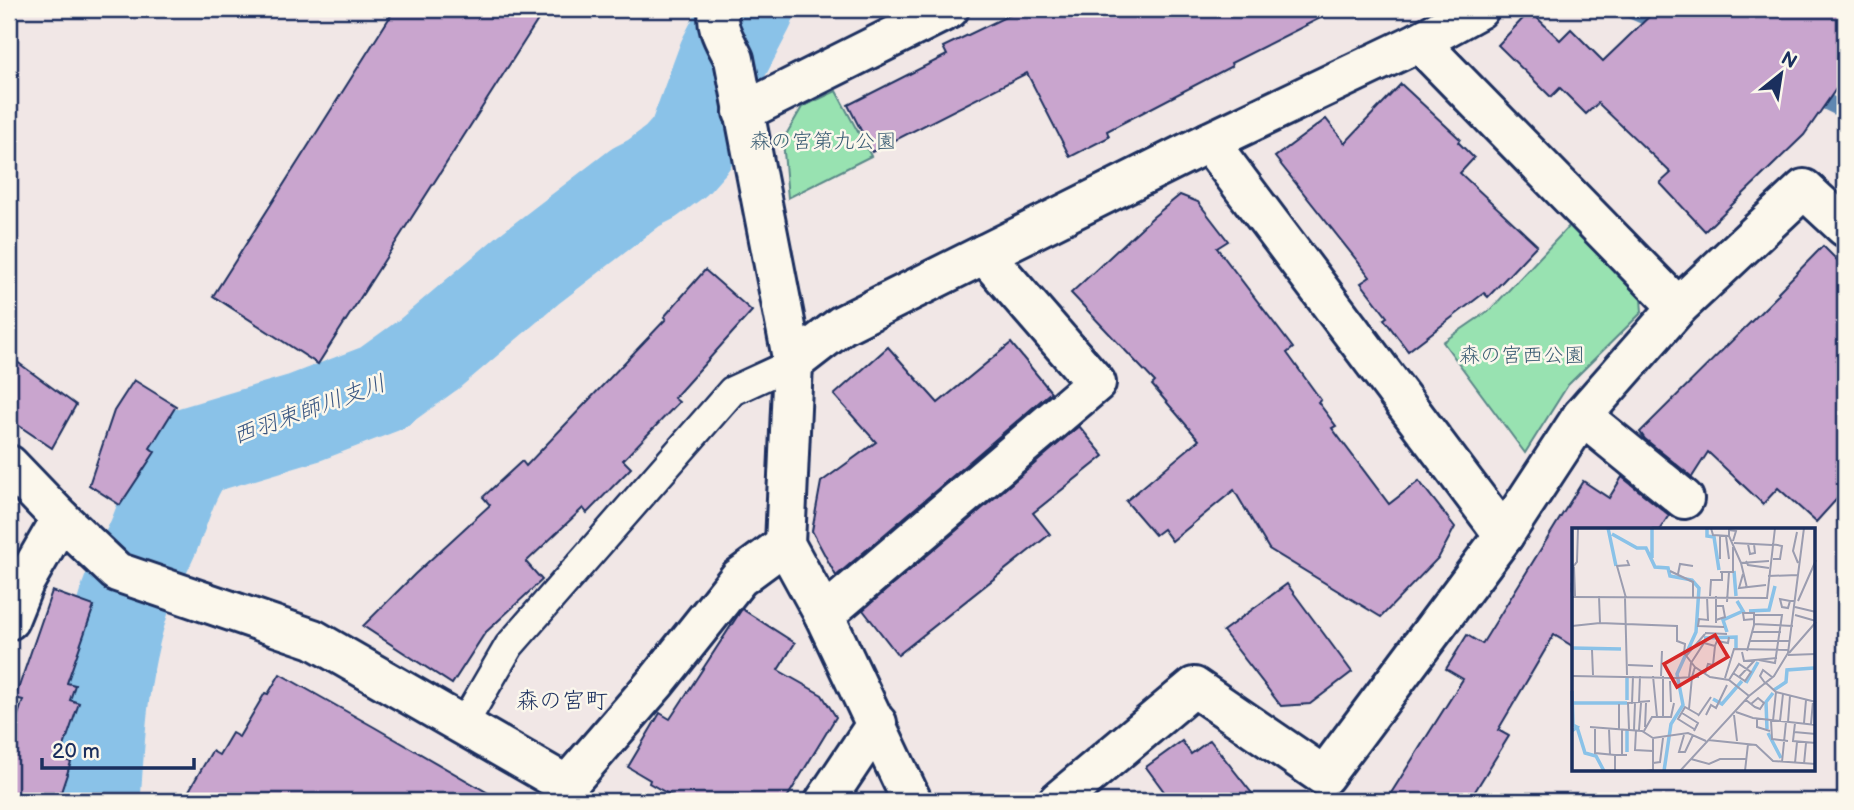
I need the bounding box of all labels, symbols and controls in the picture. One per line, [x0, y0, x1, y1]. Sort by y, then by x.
north arrow [1745, 38, 1815, 108]
text: N [1777, 47, 1801, 74]
park label: 森の宮第九公園 [750, 129, 897, 154]
park label: 森の宮西公園 [1459, 343, 1585, 368]
water label: 西羽束師川支川 [229, 369, 390, 451]
inset map [1572, 528, 1815, 772]
district label: 森の宮町 [516, 687, 608, 715]
scale bar [42, 726, 194, 770]
text: 20 m [52, 739, 100, 764]

